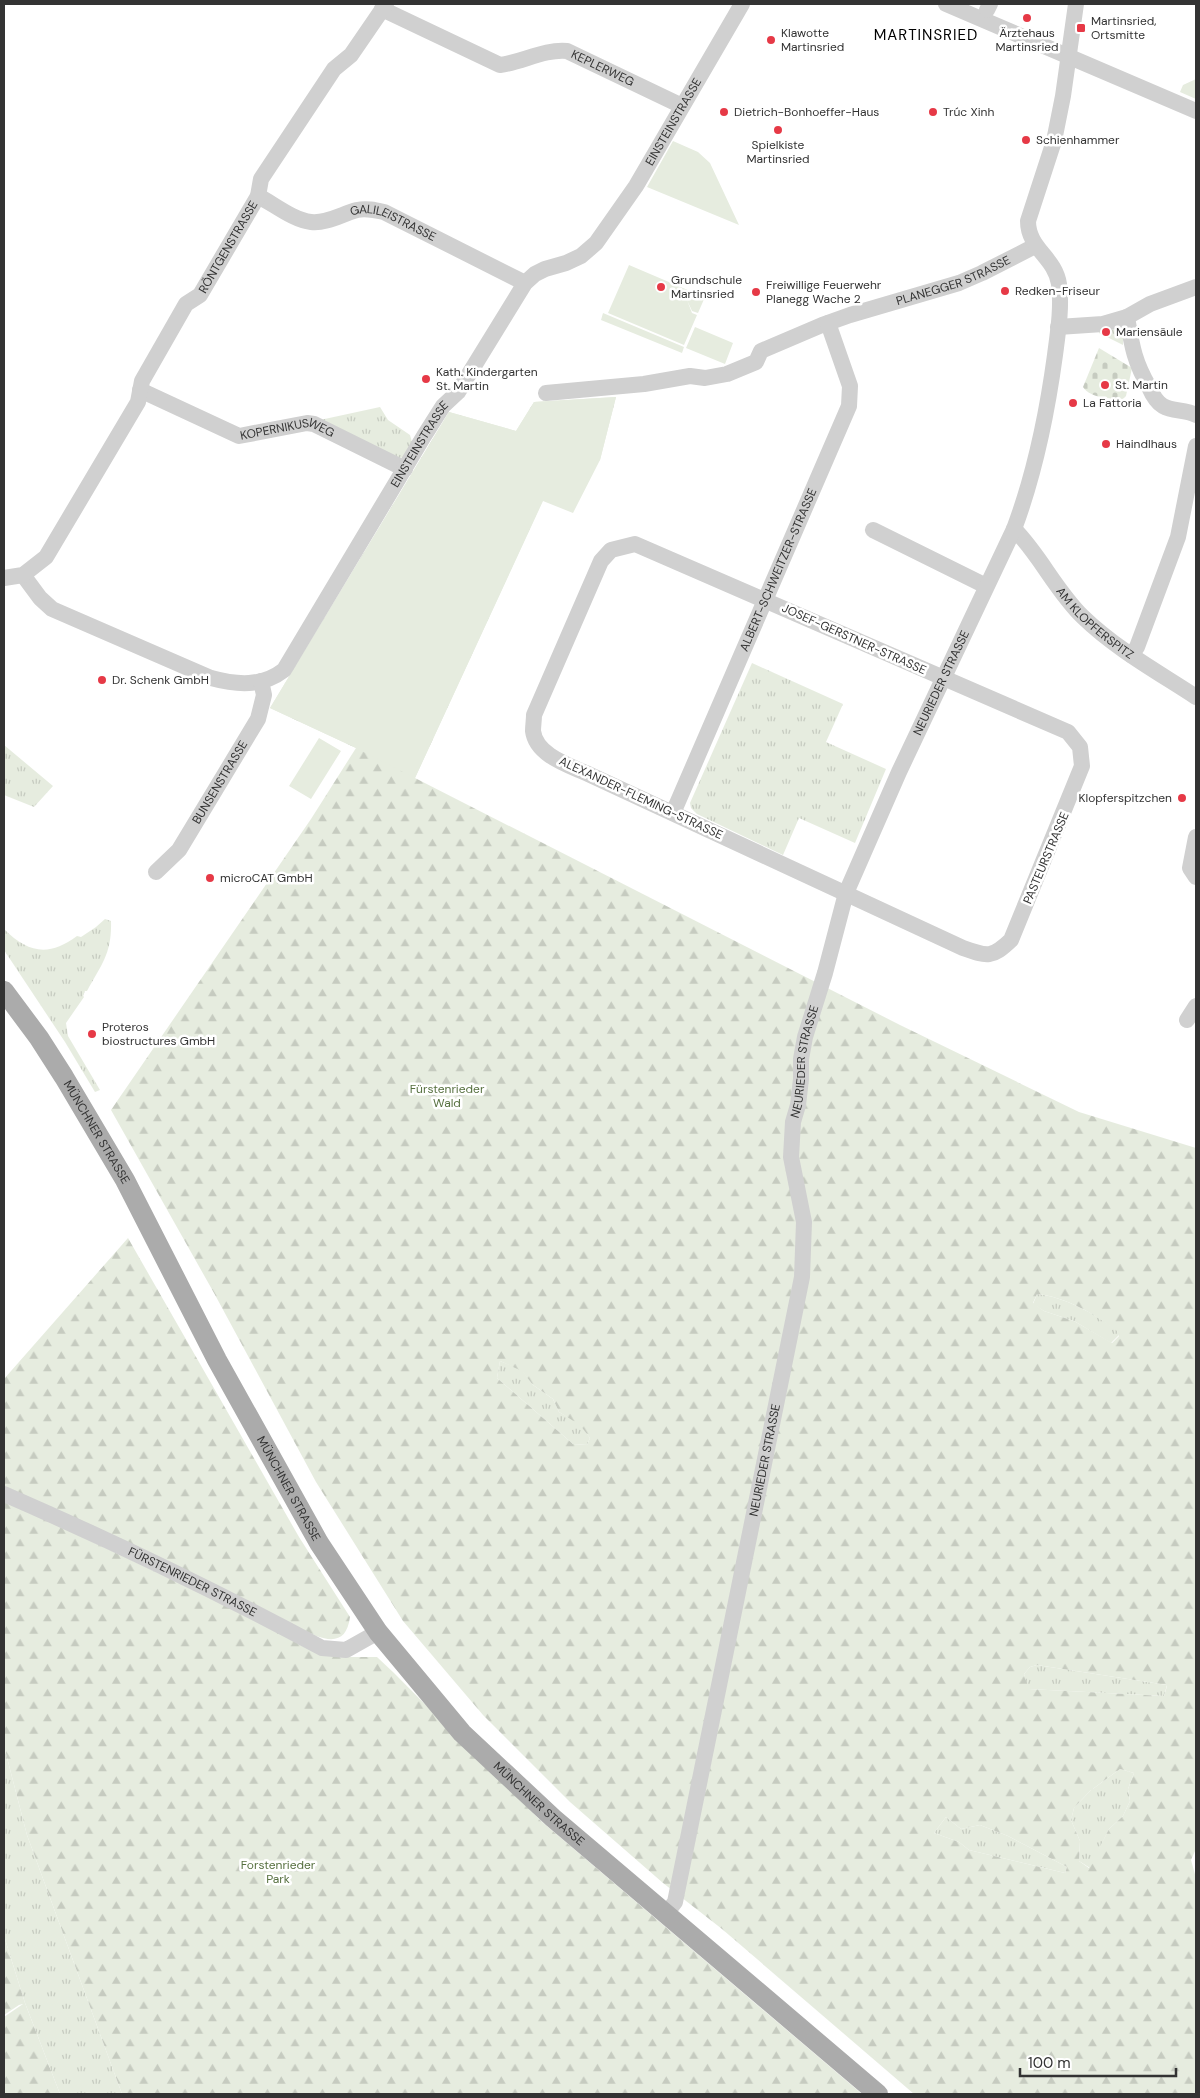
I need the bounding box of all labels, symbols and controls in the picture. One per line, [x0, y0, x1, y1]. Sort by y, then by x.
marker: Ärztehaus Martinsried [1021, 12, 1033, 24]
place label: Martinsried, Ortsmitte [1091, 13, 1156, 43]
marker: Martinsried, Ortsmitte [1075, 22, 1087, 34]
place label: Klawotte Martinsried [781, 25, 844, 55]
district label: MARTINSRIED [874, 25, 978, 45]
place label: Ärztehaus Martinsried [995, 25, 1059, 55]
marker: Klawotte Martinsried [765, 34, 777, 46]
street label: KEPLERWEG [568, 46, 637, 90]
street label: EINSTEINSTRASSE [642, 75, 705, 168]
place label: Dietrich-Bonhoeffer-Haus [734, 104, 879, 120]
place label: Trúc Xinh [943, 104, 994, 120]
marker: Dietrich-Bonhoeffer-Haus [718, 106, 730, 118]
marker: Trúc Xinh [927, 106, 939, 118]
marker: Spielkiste Martinsried [772, 124, 784, 136]
place label: Schienhammer [1036, 132, 1120, 148]
marker: Schienhammer [1020, 134, 1032, 146]
place label: Spielkiste Martinsried [746, 137, 810, 167]
street label: RÖNTGENSTRASSE [195, 198, 262, 296]
street label: GALILEISTRASSE [348, 201, 439, 245]
street label: PLANEGGER STRASSE [894, 252, 1013, 309]
place label: Grundschule Martinsried [671, 272, 742, 302]
place label: Freiwillige Feuerwehr Planegg Wache 2 [766, 277, 882, 307]
marker: Grundschule Martinsried [655, 281, 667, 293]
place label: Redken-Friseur [1015, 283, 1100, 299]
marker: Redken-Friseur [999, 285, 1011, 297]
marker: Freiwillige Feuerwehr Planegg Wache 2 [750, 286, 762, 298]
place label: Mariensäule [1116, 324, 1183, 340]
marker: Mariensäule [1100, 326, 1112, 338]
place label: Kath. Kindergarten St. Martin [436, 364, 538, 394]
marker: Kath. Kindergarten St. Martin [420, 373, 432, 385]
place label: St. Martin [1115, 377, 1168, 393]
marker: St. Martin [1099, 379, 1111, 391]
place label: La Fattoria [1083, 395, 1142, 411]
street label: EINSTEINSTRASSE [387, 397, 452, 490]
marker: La Fattoria [1067, 397, 1079, 409]
street label: KOPERNIKUSWEG [239, 414, 337, 444]
place label: Haindlhaus [1116, 436, 1177, 452]
marker: Haindlhaus [1100, 438, 1112, 450]
street label: ALBERT-SCHWEITZER-STRASSE [736, 486, 821, 654]
street label: AM KLOPFERSPITZ [1053, 584, 1137, 663]
street label: JOSEF-GERSTNER-STRASSE [779, 600, 929, 678]
street label: NEURIEDER STRASSE [910, 627, 973, 738]
place label: Dr. Schenk GmbH [112, 672, 209, 688]
marker: Dr. Schenk GmbH [96, 674, 108, 686]
street label: BUNSENSTRASSE [189, 737, 251, 827]
street label: ALEXANDER-FLEMING-STRASSE [557, 753, 726, 843]
place label: Klopferspitzchen [1079, 790, 1172, 806]
marker: Klopferspitzchen [1176, 792, 1188, 804]
street label: PASTEURSTRASSE [1019, 809, 1073, 906]
place label: microCAT GmbH [220, 870, 313, 886]
marker: microCAT GmbH [204, 872, 216, 884]
street label: NEURIEDER STRASSE [787, 1003, 822, 1120]
place label: Proteros biostructures GmbH [102, 1019, 215, 1049]
marker: Proteros biostructures GmbH [86, 1028, 98, 1040]
street label: MÜNCHNER STRASSE [60, 1077, 134, 1187]
park label: Fürstenrieder Wald [410, 1081, 485, 1111]
street label: NEURIEDER STRASSE [746, 1402, 784, 1518]
street label: MÜNCHNER STRASSE [253, 1433, 324, 1544]
street label: FÜRSTENRIEDER STRASSE [126, 1543, 260, 1620]
street label: MÜNCHNER STRASSE [490, 1758, 588, 1849]
park label: Forstenrieder Park [241, 1857, 316, 1887]
scale bar [1020, 2046, 1176, 2078]
text: 100 m [1028, 2053, 1071, 2073]

